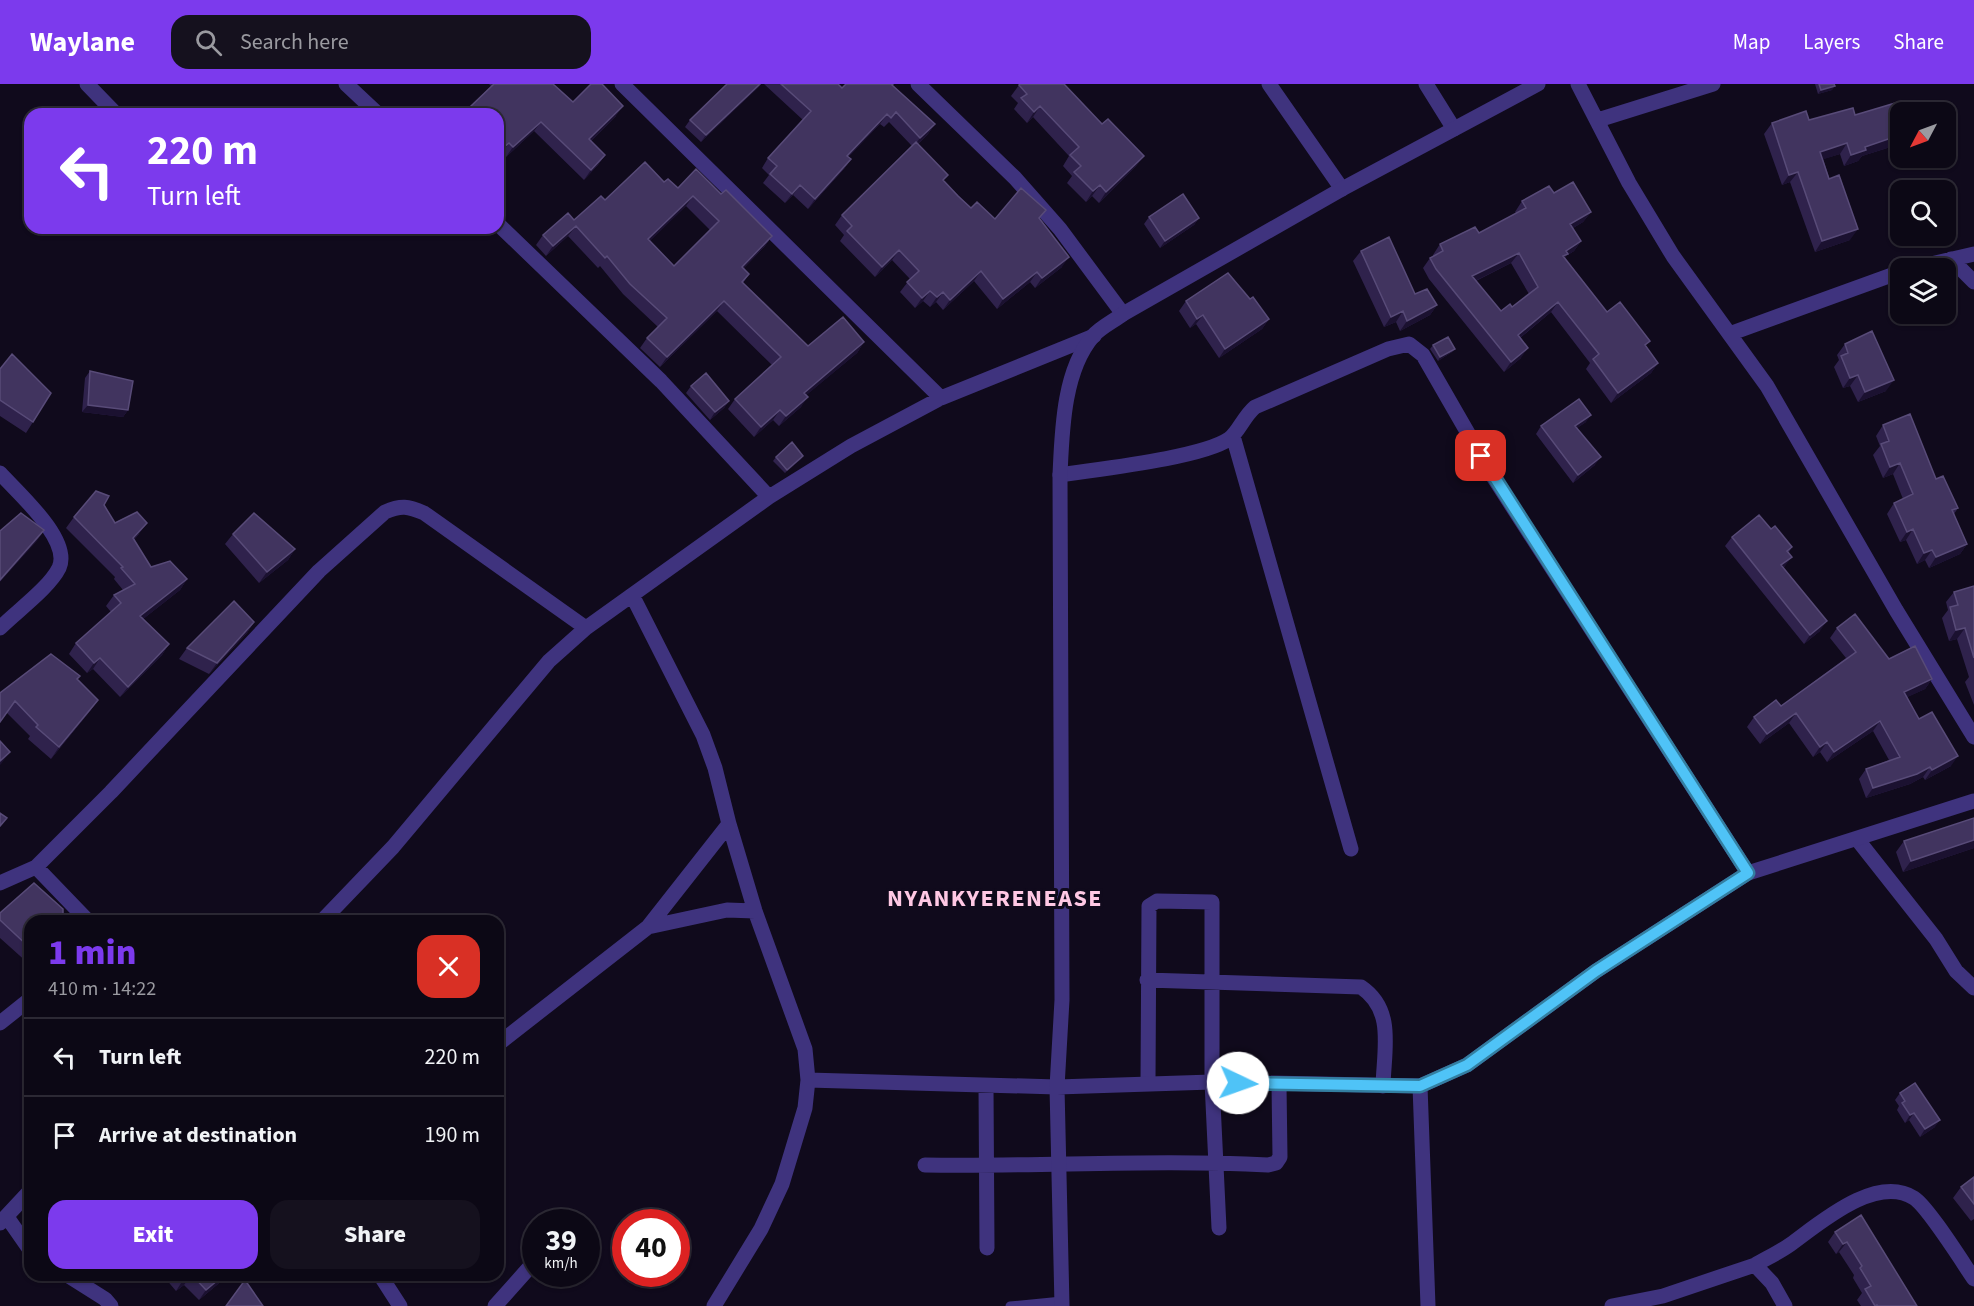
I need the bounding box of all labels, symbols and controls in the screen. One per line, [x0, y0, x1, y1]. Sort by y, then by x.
search box [171, 15, 591, 69]
text: Waylane [30, 22, 135, 62]
icon: search [192, 26, 225, 59]
text: Search here [240, 26, 349, 58]
text: Map [1733, 27, 1770, 57]
text: Layers [1803, 27, 1860, 57]
text: Share [1893, 27, 1944, 57]
north arrow [1890, 102, 1956, 168]
map controls [1890, 102, 1956, 324]
text: 220 m [147, 121, 258, 181]
icon: left [48, 132, 126, 210]
text: Turn left [147, 177, 241, 216]
button: search [1890, 180, 1956, 246]
button: layers [1890, 258, 1956, 324]
pin [1455, 430, 1506, 481]
icon: arrive [1464, 439, 1497, 472]
district label: NYANKYERENEASE [887, 881, 1103, 916]
text: 1 min [48, 927, 136, 978]
button: close [417, 935, 480, 998]
text: 410 m · 14:22 [48, 975, 156, 1003]
icon: left [48, 1041, 81, 1074]
text: Turn left [99, 1041, 181, 1073]
text: 220 m [425, 1041, 480, 1073]
position arrow [1206, 1051, 1270, 1115]
icon: arrive [48, 1119, 81, 1152]
text: Arrive at destination [99, 1119, 297, 1151]
text: 190 m [425, 1119, 480, 1151]
button: Exit [48, 1200, 258, 1269]
button: Share [270, 1200, 480, 1269]
speed limit sign: 40 [612, 1209, 690, 1287]
text: 39 [545, 1219, 577, 1262]
text: km/h [544, 1253, 578, 1274]

